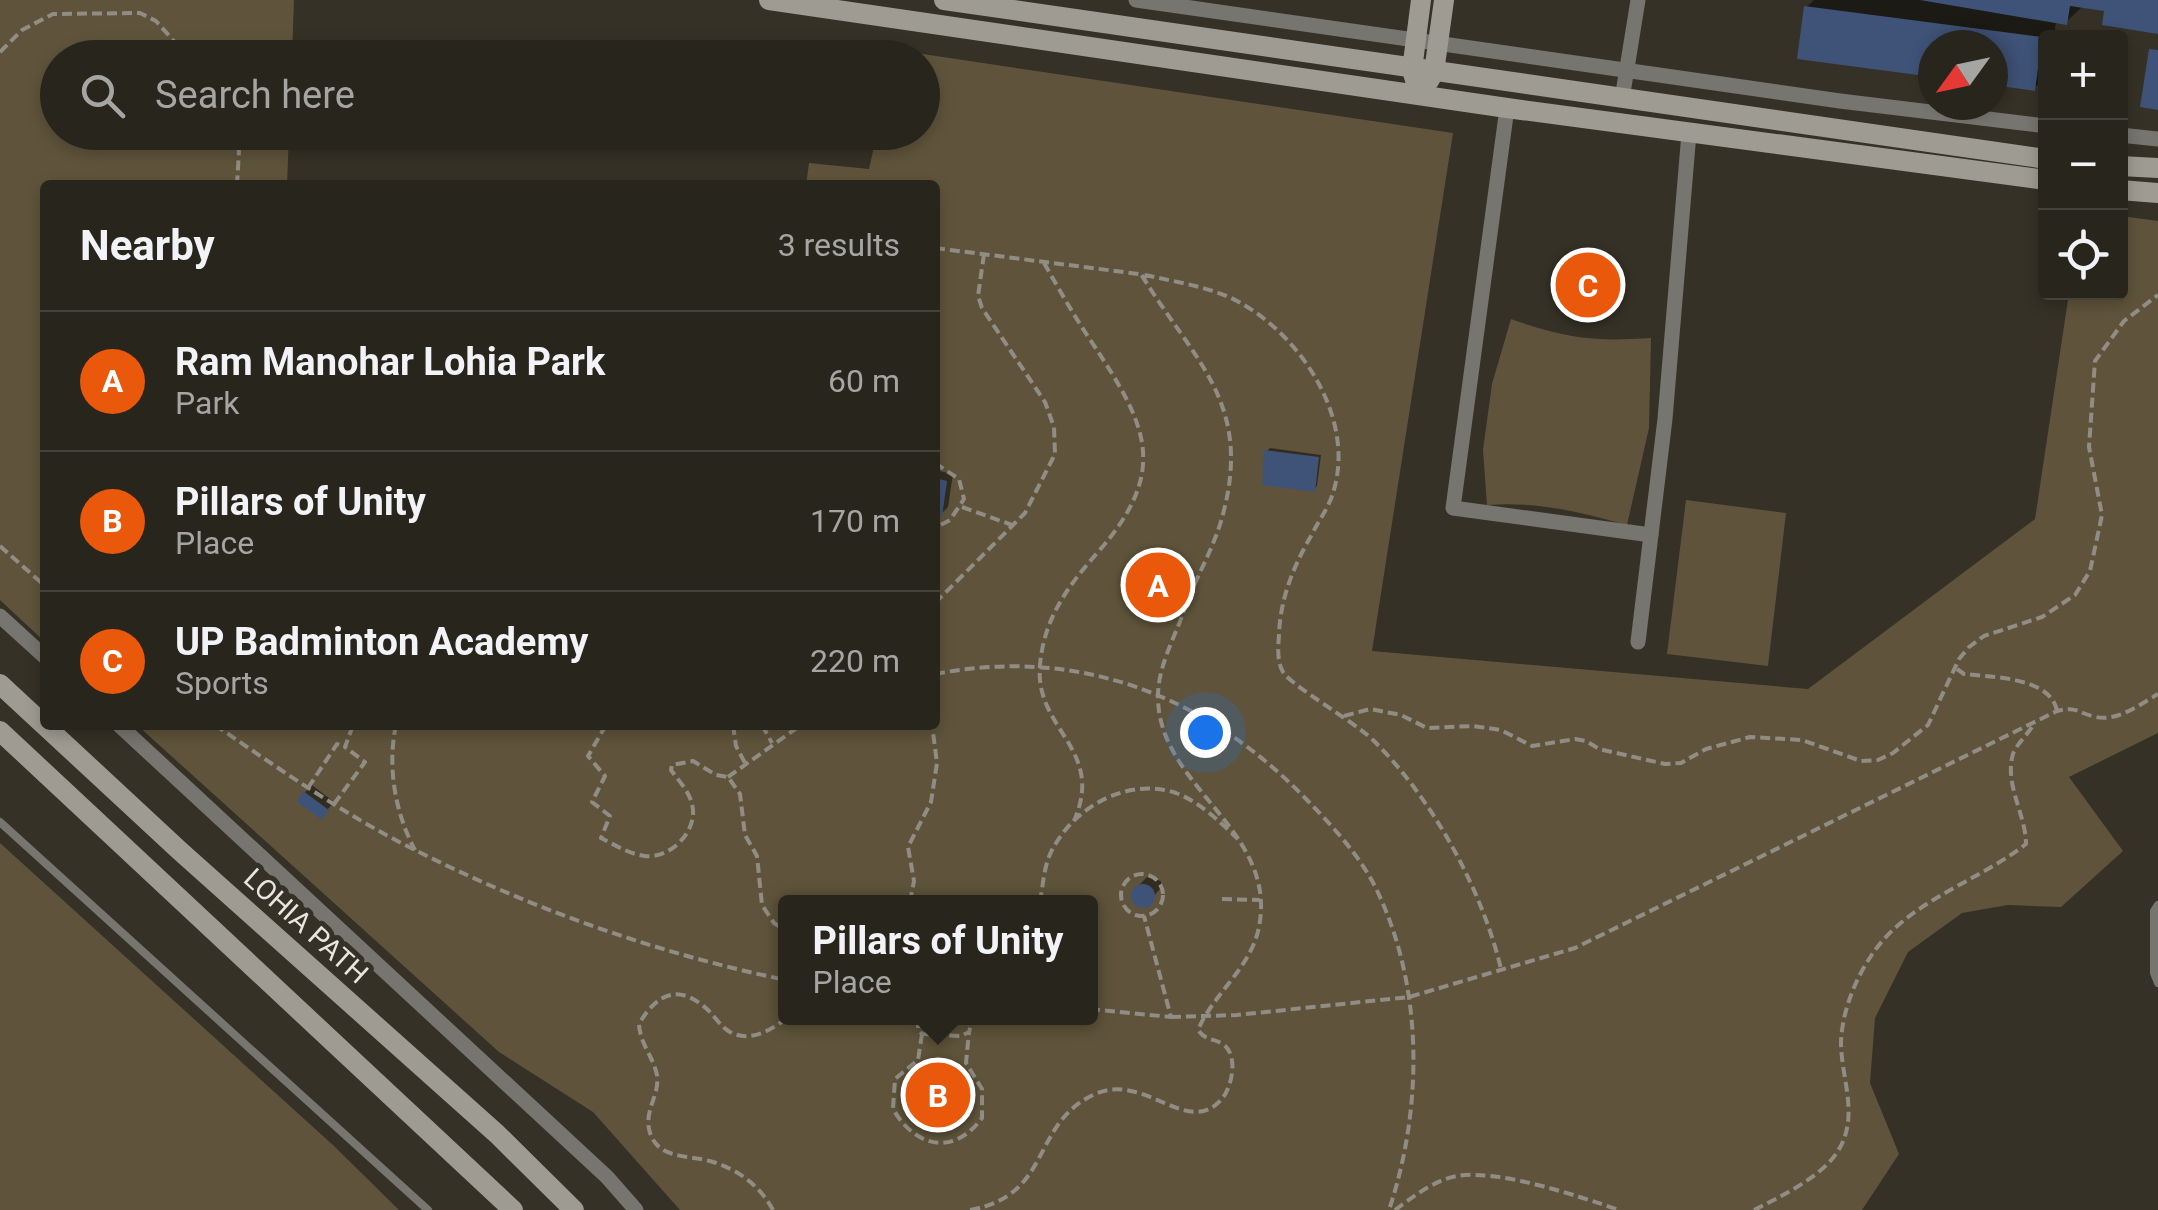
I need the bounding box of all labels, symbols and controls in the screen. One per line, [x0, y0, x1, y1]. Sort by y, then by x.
north arrow [1918, 30, 2008, 120]
map controls [2038, 30, 2128, 300]
button: + [2038, 30, 2128, 120]
search box [40, 40, 940, 150]
icon: search [75, 68, 130, 123]
text: Search here [155, 73, 355, 117]
button: − [2038, 120, 2128, 210]
button: locate [2038, 210, 2128, 300]
text: Nearby [80, 221, 215, 270]
text: 3 results [778, 226, 900, 264]
pin: C [1556, 248, 1620, 322]
text: Ram Manohar Lohia Park [175, 340, 605, 384]
text: A [102, 362, 123, 400]
text: 60 m [828, 362, 900, 400]
text: Park [175, 384, 239, 422]
text: Pillars of Unity [175, 480, 426, 524]
text: B [102, 502, 123, 540]
text: 170 m [810, 502, 900, 540]
text: Place [175, 524, 254, 562]
pin: A [1126, 548, 1190, 622]
text: UP Badminton Academy [175, 620, 588, 664]
text: C [102, 642, 123, 680]
text: 220 m [810, 642, 900, 680]
text: Sports [175, 664, 269, 702]
your location [1180, 707, 1231, 758]
street label: LOHIA PATH [237, 862, 375, 990]
popup [778, 895, 1098, 1025]
text: Pillars of Unity [813, 919, 1063, 963]
text: Place [813, 963, 892, 1001]
pin: B [906, 1058, 970, 1132]

